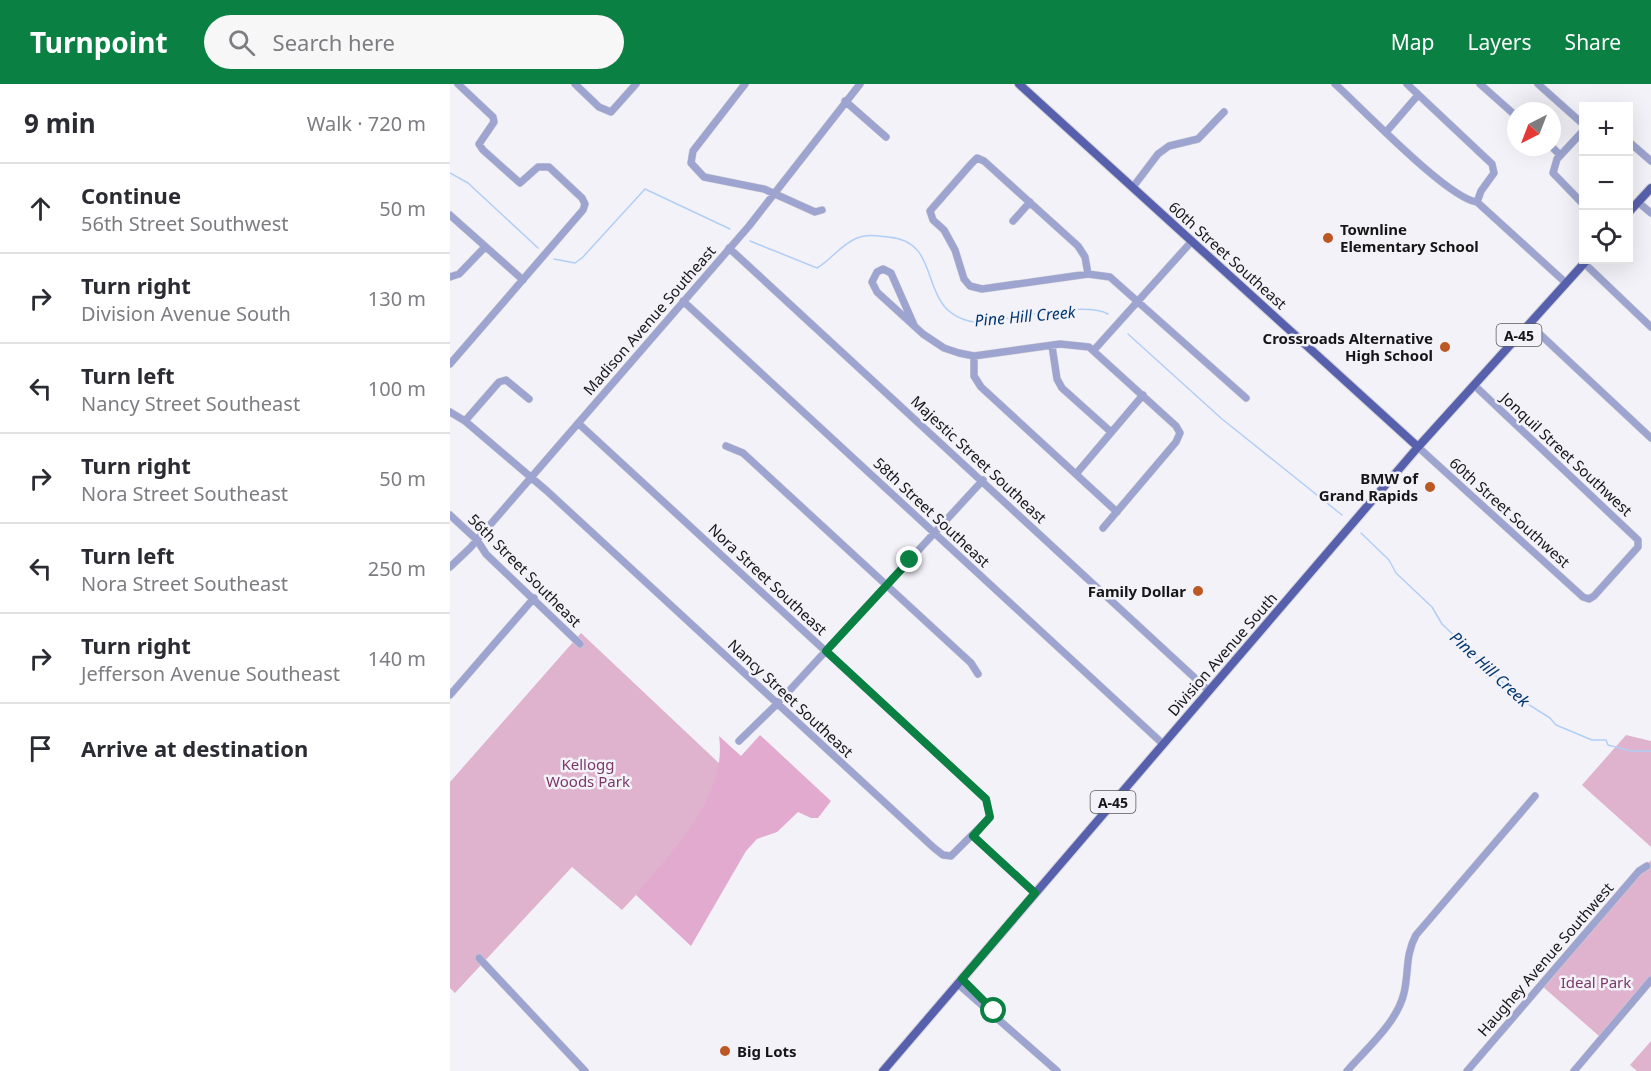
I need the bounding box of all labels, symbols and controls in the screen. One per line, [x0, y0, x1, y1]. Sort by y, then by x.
search box [204, 15, 624, 69]
text: Turnpoint [30, 23, 168, 61]
icon: search [225, 26, 258, 59]
text: Search here [273, 27, 395, 57]
text: Map [1391, 28, 1435, 56]
text: Layers [1468, 28, 1532, 56]
text: Share [1565, 28, 1621, 56]
north arrow [1507, 102, 1561, 156]
map controls [1579, 102, 1633, 264]
button: + [1579, 102, 1633, 156]
text: 9 min [24, 105, 96, 141]
text: Walk · 720 m [307, 110, 426, 137]
button: − [1579, 156, 1633, 210]
text: Continue [81, 180, 181, 210]
icon: ahead [24, 192, 57, 225]
text: 50 m [379, 195, 426, 222]
street label: 60th Street Southeast [1165, 197, 1292, 314]
text: 56th Street Southwest [81, 210, 289, 237]
button: locate [1579, 210, 1633, 264]
place label: Townline Elementary School [1340, 219, 1479, 256]
marker: Townline Elementary School [1321, 231, 1335, 245]
street label: Madison Avenue Southeast [579, 241, 720, 399]
text: Turn right [81, 270, 191, 300]
icon: right [24, 282, 57, 315]
text: 130 m [368, 285, 426, 312]
text: Division Avenue South [81, 300, 291, 327]
water label: Pine Hill Creek [974, 301, 1078, 331]
road number: A-45 [1496, 324, 1542, 346]
place label: Crossroads Alternative High School [1263, 328, 1433, 365]
marker: Crossroads Alternative High School [1438, 340, 1452, 354]
text: Turn left [81, 360, 175, 390]
icon: left [24, 372, 57, 405]
text: 100 m [368, 375, 426, 402]
street label: Jonquil Street Southwest [1496, 387, 1637, 521]
text: Nancy Street Southeast [81, 390, 300, 417]
street label: Majestic Street Southeast [907, 391, 1051, 528]
text: Turn right [81, 450, 191, 480]
street label: 60th Street Southwest [1445, 452, 1575, 572]
street label: 58th Street Southeast [869, 453, 995, 572]
icon: right [24, 462, 57, 495]
text: 50 m [379, 465, 426, 492]
place label: BMW of Grand Rapids [1319, 468, 1419, 505]
text: Nora Street Southeast [81, 480, 288, 507]
marker: BMW of Grand Rapids [1423, 480, 1437, 494]
street label: 56th Street Southeast [464, 509, 586, 631]
street label: Nora Street Southeast [704, 519, 832, 640]
text: Turn left [81, 540, 175, 570]
route end [896, 546, 922, 572]
icon: left [24, 552, 57, 585]
text: 250 m [368, 555, 426, 582]
text: Nora Street Southeast [81, 570, 288, 597]
place label: Family Dollar [1088, 581, 1186, 601]
marker: Family Dollar [1191, 584, 1205, 598]
street label: Division Avenue South [1163, 588, 1281, 720]
water label: Pine Hill Creek [1445, 626, 1535, 712]
text: Turn right [81, 630, 191, 660]
street label: Nancy Street Southeast [724, 635, 858, 762]
icon: right [24, 642, 57, 675]
text: 140 m [368, 645, 426, 672]
text: Jefferson Avenue Southeast [81, 660, 340, 687]
icon: arrive [24, 732, 57, 765]
text: Arrive at destination [81, 733, 308, 763]
park label: Kellogg Woods Park [546, 754, 630, 791]
road number: A-45 [1090, 791, 1136, 813]
street label: Haughey Avenue Southwest [1473, 877, 1618, 1040]
park label: Ideal Park [1561, 972, 1631, 992]
route start [980, 997, 1006, 1023]
place label: Big Lots [737, 1041, 797, 1061]
marker: Big Lots [718, 1044, 732, 1058]

